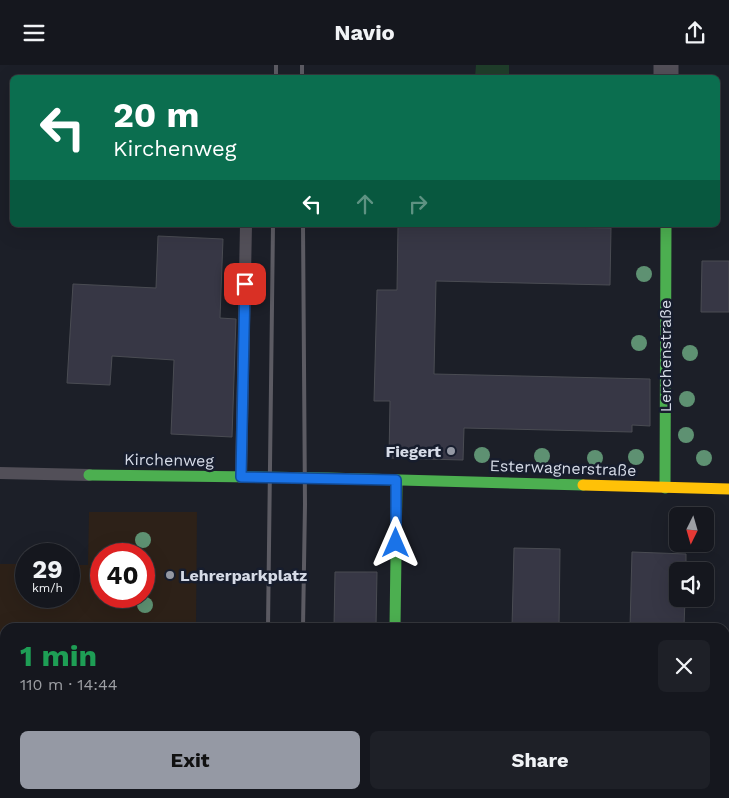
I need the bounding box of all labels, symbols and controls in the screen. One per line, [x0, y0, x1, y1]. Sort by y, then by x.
icon: menu [20, 19, 48, 47]
icon: share [681, 19, 709, 47]
text: Navio [334, 20, 395, 45]
text: 20 m [113, 94, 199, 136]
icon: left [30, 95, 95, 160]
text: Kirchenweg [113, 136, 236, 161]
icon: left [298, 190, 326, 218]
icon: ahead [351, 190, 379, 218]
icon: right [404, 190, 432, 218]
pin [224, 263, 266, 305]
icon: arrive [231, 270, 259, 298]
street label: Lerchenstraße [656, 300, 675, 412]
place label: Fiegert [385, 442, 441, 461]
marker: Fiegert [445, 445, 457, 457]
street label: Kirchenweg [124, 450, 215, 470]
street label: Esterwagnerstraße [489, 456, 637, 480]
north arrow [669, 507, 714, 553]
map controls [669, 507, 714, 607]
position arrow [369, 516, 421, 568]
speed limit sign: 40 [90, 543, 155, 608]
text: 29 [32, 555, 63, 584]
button: sound [669, 562, 714, 607]
place label: Lehrerparkplatz [180, 566, 307, 585]
marker: Lehrerparkplatz [164, 569, 176, 581]
text: km/h [32, 581, 63, 595]
text: 1 min [20, 638, 97, 673]
button: close [658, 640, 710, 692]
text: 110 m · 14:44 [20, 675, 118, 694]
button: Exit [20, 731, 360, 789]
button: Share [370, 731, 710, 789]

